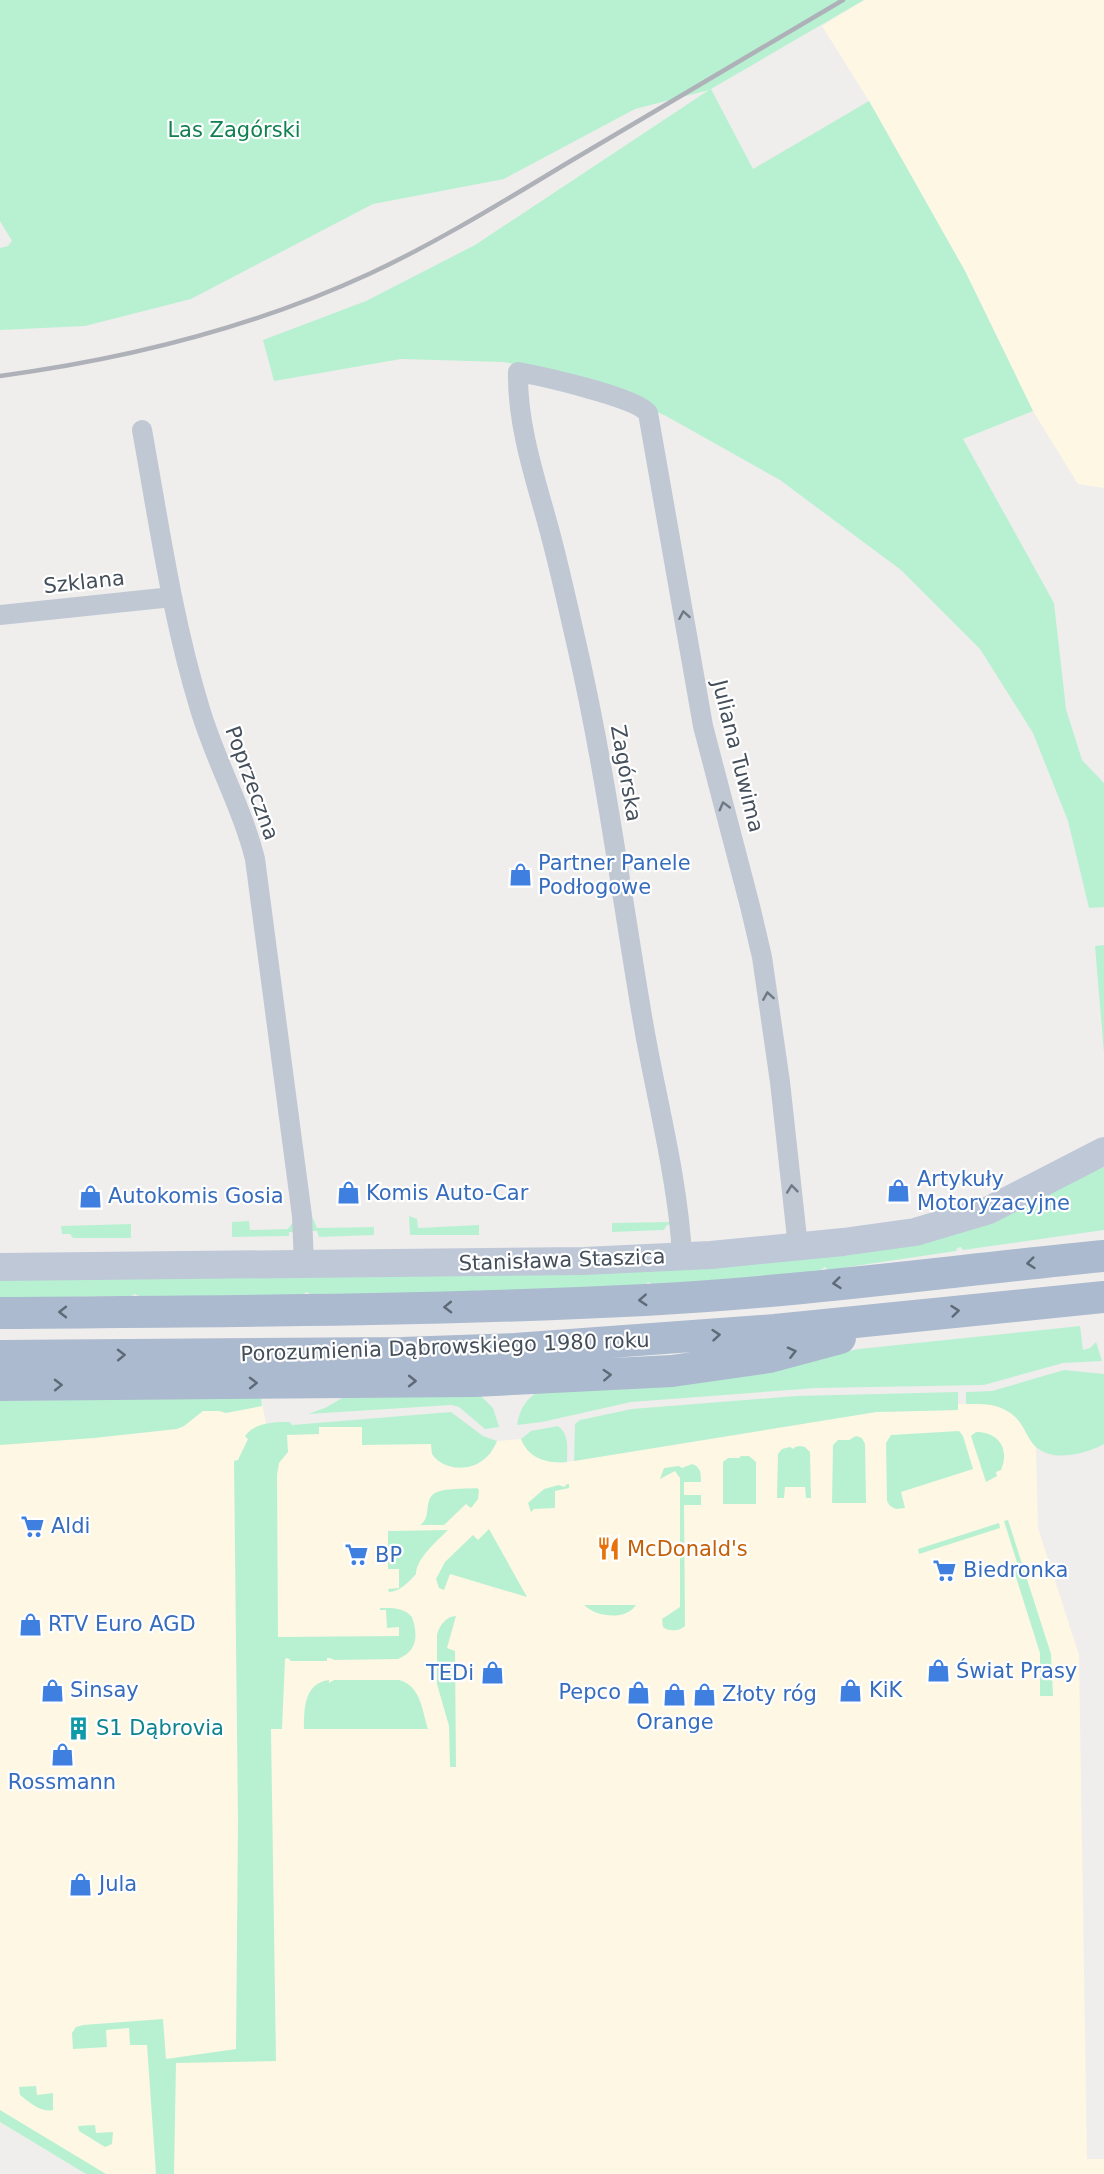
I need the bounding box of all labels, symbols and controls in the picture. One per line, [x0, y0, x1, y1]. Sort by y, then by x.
park label: Las Zagórski [167, 118, 301, 142]
street label: Szklana [42, 566, 126, 598]
one-way arrow [678, 610, 691, 620]
street label: Juliana Tuwima [707, 675, 769, 835]
street label: Poprzeczna [220, 723, 284, 843]
street label: Zagórska [606, 723, 646, 823]
one-way arrow [718, 801, 731, 811]
place label: Partner Panele Podłogowe [538, 851, 691, 899]
shop icon: Partner Panele Podłogowe [507, 862, 533, 888]
one-way arrow [762, 991, 774, 1000]
place label: Artykuły Motoryzacyjne [917, 1167, 1070, 1215]
shop icon: Artykuły Motoryzacyjne [886, 1178, 912, 1204]
shop icon: Komis Auto-Car [335, 1180, 361, 1206]
place label: Komis Auto-Car [366, 1181, 529, 1205]
shop icon: Autokomis Gosia [77, 1183, 103, 1209]
place label: Autokomis Gosia [108, 1184, 284, 1208]
one-way arrow [786, 1184, 799, 1193]
street label: Stanisława Staszica [458, 1244, 666, 1276]
one-way arrow [1026, 1256, 1035, 1269]
one-way arrow [832, 1277, 842, 1289]
one-way arrow [638, 1293, 647, 1306]
one-way arrow [443, 1300, 452, 1313]
one-way arrow [951, 1305, 960, 1318]
one-way arrow [59, 1306, 68, 1318]
street label: Porozumienia Dąbrowskiego 1980 roku [240, 1328, 650, 1366]
one-way arrow [711, 1329, 720, 1342]
one-way arrow [786, 1346, 796, 1359]
one-way arrow [117, 1349, 126, 1361]
one-way arrow [603, 1368, 612, 1381]
one-way arrow [408, 1375, 417, 1387]
one-way arrow [249, 1377, 258, 1389]
one-way arrow [54, 1379, 63, 1391]
supermarket icon: Aldi [20, 1513, 46, 1539]
place label: Aldi [51, 1514, 90, 1538]
restaurant icon: McDonald's [596, 1536, 622, 1562]
place label: McDonald's [627, 1537, 748, 1561]
supermarket icon: BP [344, 1542, 370, 1568]
place label: BP [375, 1543, 402, 1567]
supermarket icon: Biedronka [932, 1557, 958, 1583]
place label: Biedronka [963, 1558, 1068, 1582]
shop icon: RTV Euro AGD [17, 1611, 43, 1637]
place label: RTV Euro AGD [48, 1612, 196, 1636]
shop icon: Świat Prasy [925, 1658, 951, 1684]
place label: Świat Prasy [956, 1658, 1077, 1683]
shop icon: TEDi [479, 1660, 505, 1686]
place label: TEDi [425, 1661, 474, 1685]
shop icon: Sinsay [39, 1677, 65, 1703]
shop icon: KiK [838, 1677, 864, 1703]
place label: Sinsay [70, 1678, 139, 1702]
place label: KiK [869, 1678, 904, 1702]
shop icon: Pepco [626, 1679, 652, 1705]
place label: Pepco [558, 1680, 621, 1704]
shop icon: Orange [662, 1681, 688, 1707]
shop icon: Złoty róg [691, 1681, 717, 1707]
place label: Złoty róg [722, 1682, 817, 1706]
place label: Orange [636, 1710, 714, 1734]
building icon: S1 Dąbrovia [65, 1715, 91, 1741]
place label: S1 Dąbrovia [96, 1716, 224, 1740]
shop icon: Rossmann [49, 1741, 75, 1767]
place label: Rossmann [8, 1770, 116, 1794]
shop icon: Jula [68, 1871, 94, 1897]
place label: Jula [97, 1872, 137, 1896]

